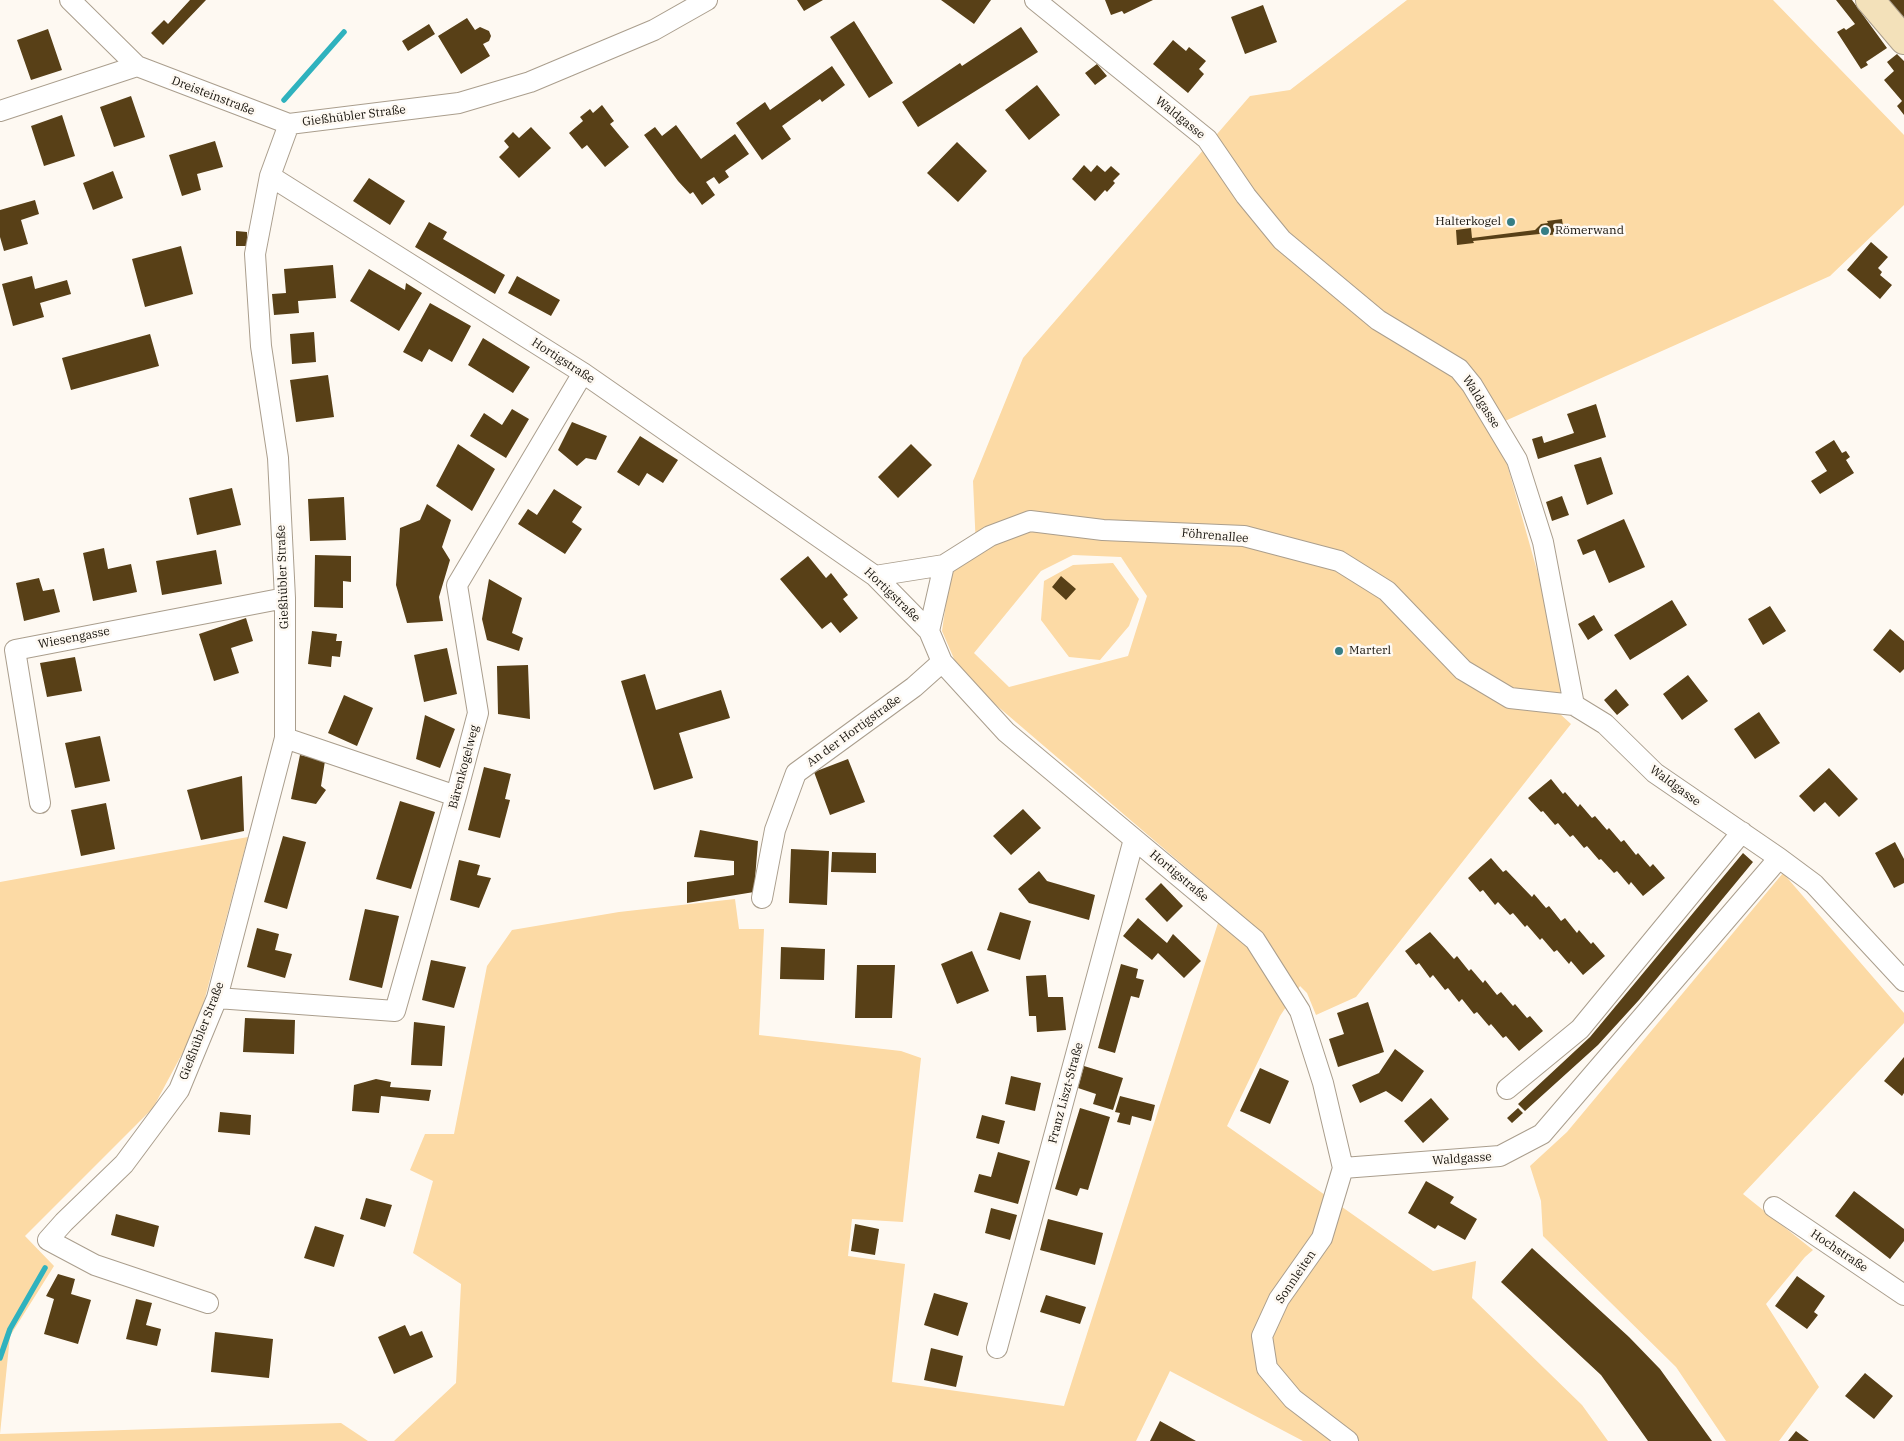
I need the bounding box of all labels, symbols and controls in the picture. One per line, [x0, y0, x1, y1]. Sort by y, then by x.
street label: Dreisteinstraße [169, 74, 257, 118]
street label: Waldgasse [1152, 94, 1208, 142]
street label: Gießhübler Straße [301, 103, 407, 129]
place label: Halterkogel [1435, 215, 1501, 229]
marker: Halterkogel [1505, 216, 1517, 228]
place label: Römerwand [1555, 224, 1624, 238]
marker: Römerwand [1539, 225, 1551, 237]
street label: Hortigstraße [529, 335, 597, 387]
street label: Waldgasse [1459, 373, 1503, 431]
street label: Gießhübler Straße [274, 525, 292, 629]
street label: Föhrenallee [1181, 526, 1249, 546]
street label: Hortigstraße [861, 565, 923, 625]
street label: Wiesengasse [37, 624, 111, 652]
place label: Marterl [1349, 644, 1391, 658]
marker: Marterl [1333, 645, 1345, 657]
street label: An der Hortigstraße [804, 692, 904, 770]
street label: Bärenkogelweg [446, 723, 482, 811]
street label: Waldgasse [1647, 763, 1703, 809]
street label: Hortigstraße [1147, 847, 1211, 905]
street label: Gießhübler Straße [177, 980, 227, 1082]
street label: Franz Liszt-Straße [1046, 1041, 1086, 1145]
street label: Waldgasse [1432, 1150, 1492, 1168]
street label: Hochstraße [1808, 1227, 1870, 1275]
street label: Sonnleiten [1273, 1248, 1319, 1306]

